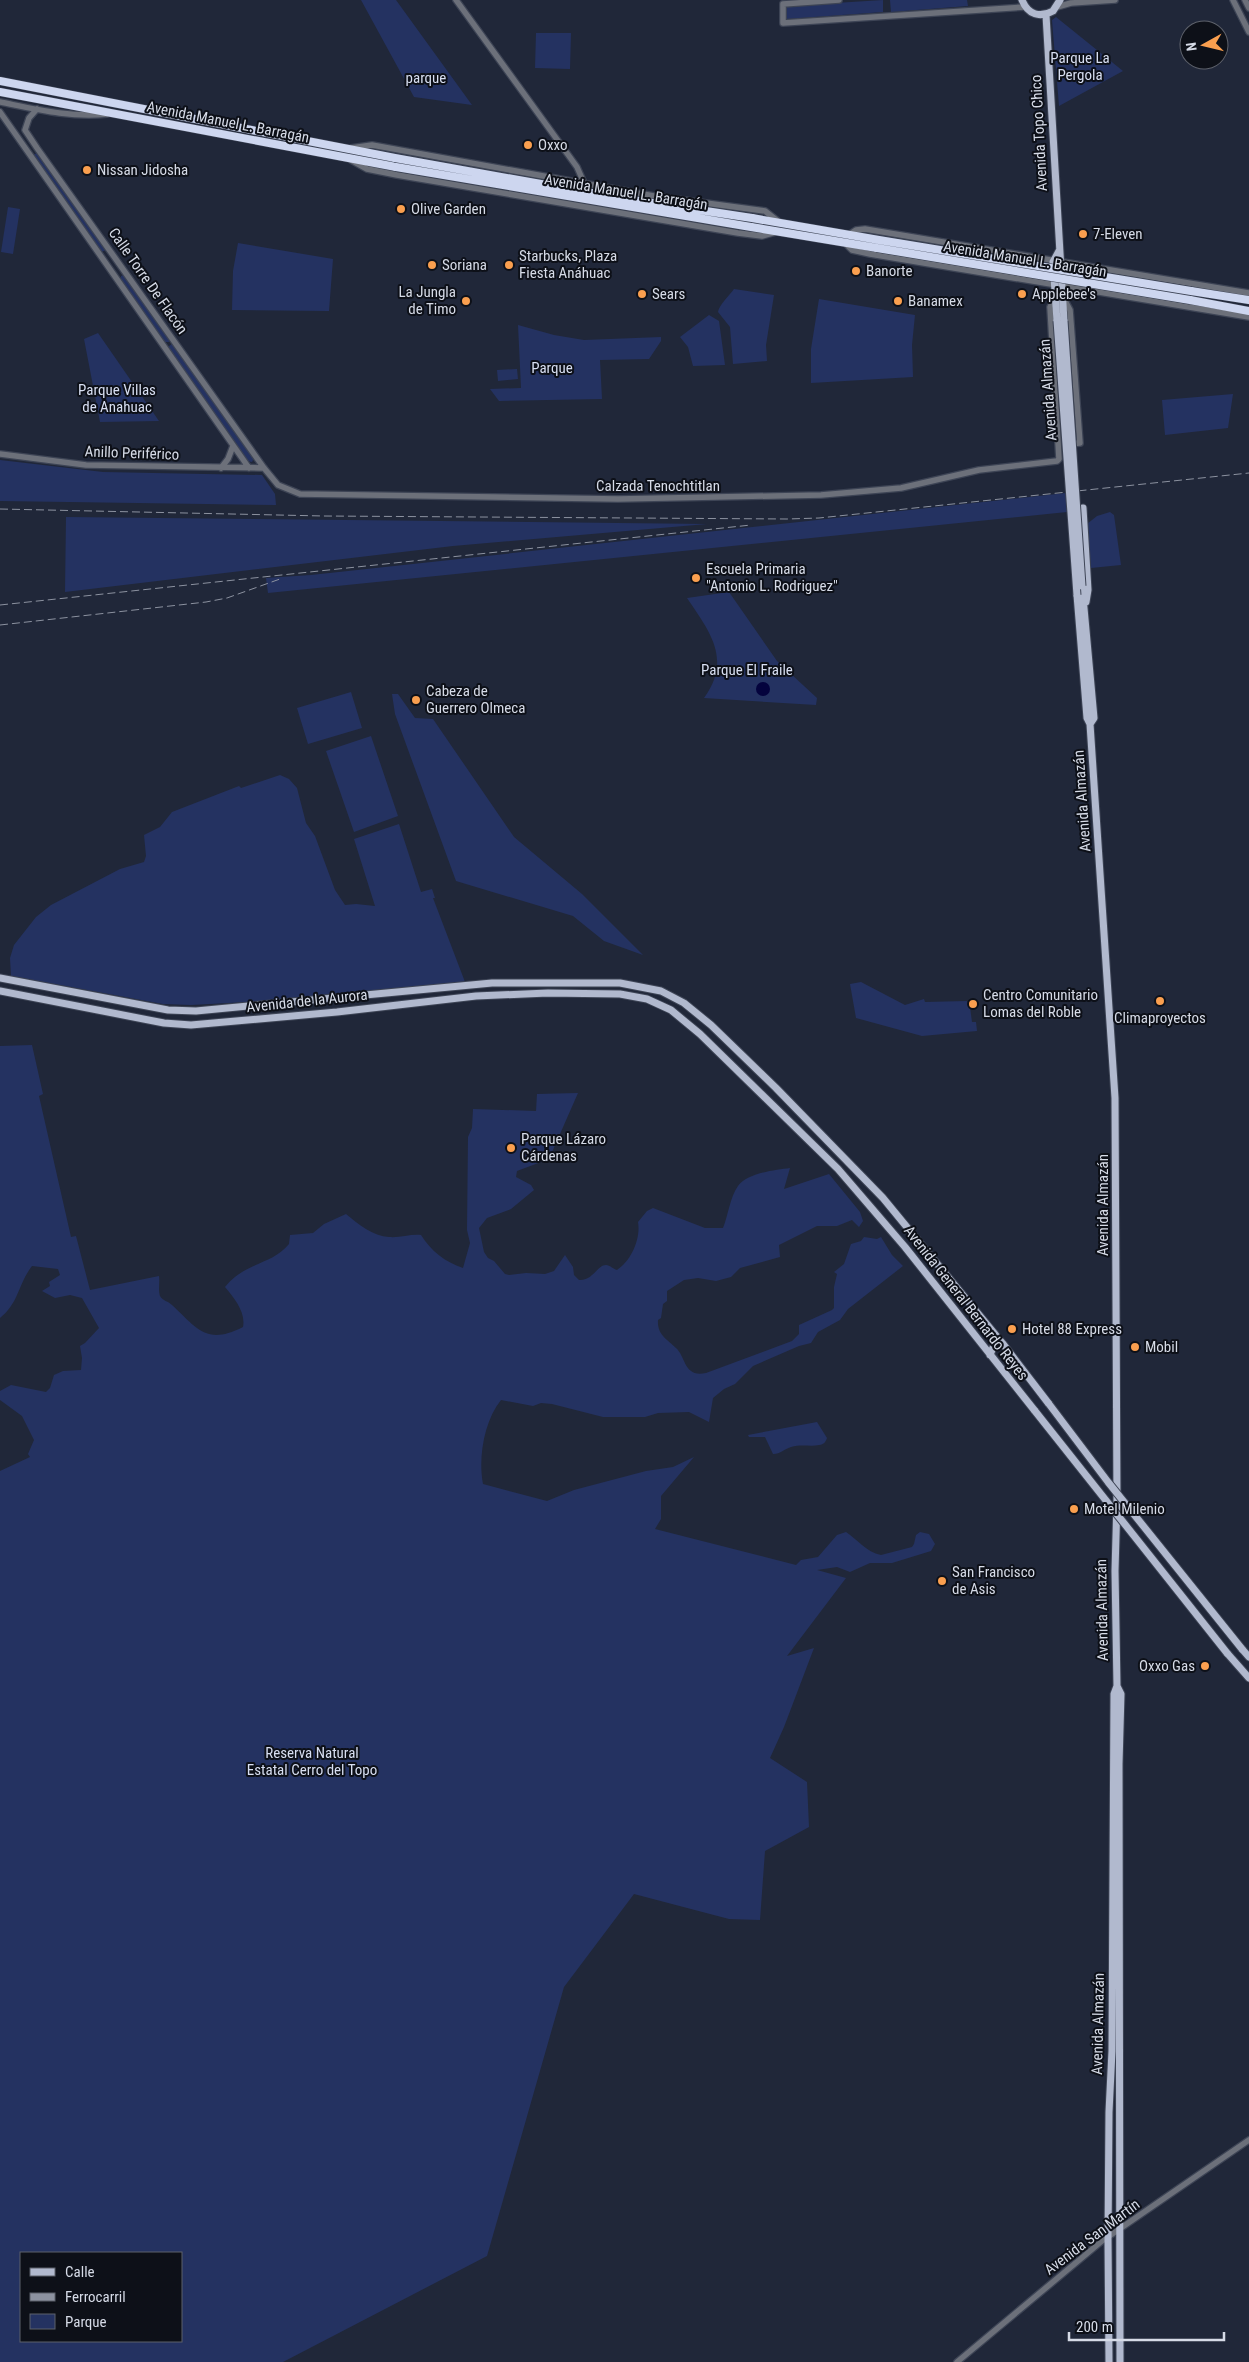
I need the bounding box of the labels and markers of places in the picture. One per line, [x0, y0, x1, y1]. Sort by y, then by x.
place label: Oxxo [538, 136, 568, 154]
marker: Oxxo [522, 139, 534, 151]
place label: Nissan Jidosha [97, 161, 188, 179]
marker: Nissan Jidosha [81, 164, 93, 176]
place label: Olive Garden [411, 200, 486, 218]
marker: Olive Garden [395, 203, 407, 215]
place label: 7-Eleven [1093, 225, 1143, 243]
marker: 7-Eleven [1077, 228, 1089, 240]
place label: Starbucks, Plaza Fiesta Anáhuac [519, 247, 617, 282]
place label: Soriana [442, 256, 487, 274]
marker: Soriana [426, 259, 438, 271]
marker: Starbucks, Plaza Fiesta Anáhuac [503, 259, 515, 271]
place label: Banorte [866, 262, 913, 280]
marker: Banorte [850, 265, 862, 277]
place label: La Jungla de Timo [398, 283, 456, 318]
place label: Sears [652, 285, 686, 303]
place label: Applebee's [1032, 285, 1096, 303]
marker: Sears [636, 288, 648, 300]
marker: Applebee's [1016, 288, 1028, 300]
place label: Banamex [908, 292, 963, 310]
marker: La Jungla de Timo [460, 295, 472, 307]
marker: Banamex [892, 295, 904, 307]
place label: Escuela Primaria "Antonio L. Rodriguez" [706, 560, 838, 595]
marker: Escuela Primaria "Antonio L. Rodriguez" [690, 572, 702, 584]
place label: Cabeza de Guerrero Olmeca [426, 682, 525, 717]
marker: Cabeza de Guerrero Olmeca [410, 694, 422, 706]
place label: Centro Comunitario Lomas del Roble [983, 986, 1098, 1021]
marker: Climaproyectos [1154, 995, 1166, 1007]
marker: Centro Comunitario Lomas del Roble [967, 998, 979, 1010]
place label: Climaproyectos [1114, 1009, 1206, 1027]
place label: Parque Lázaro Cárdenas [521, 1130, 606, 1165]
marker: Parque Lázaro Cárdenas [505, 1142, 517, 1154]
place label: Hotel 88 Express [1022, 1320, 1122, 1338]
marker: Hotel 88 Express [1006, 1323, 1018, 1335]
place label: Mobil [1145, 1338, 1178, 1356]
marker: Mobil [1129, 1341, 1141, 1353]
place label: Motel Milenio [1084, 1500, 1165, 1518]
marker: Motel Milenio [1068, 1503, 1080, 1515]
place label: San Francisco de Asis [952, 1563, 1035, 1598]
marker: San Francisco de Asis [936, 1575, 948, 1587]
place label: Oxxo Gas [1139, 1657, 1195, 1675]
marker: Oxxo Gas [1199, 1660, 1211, 1672]

